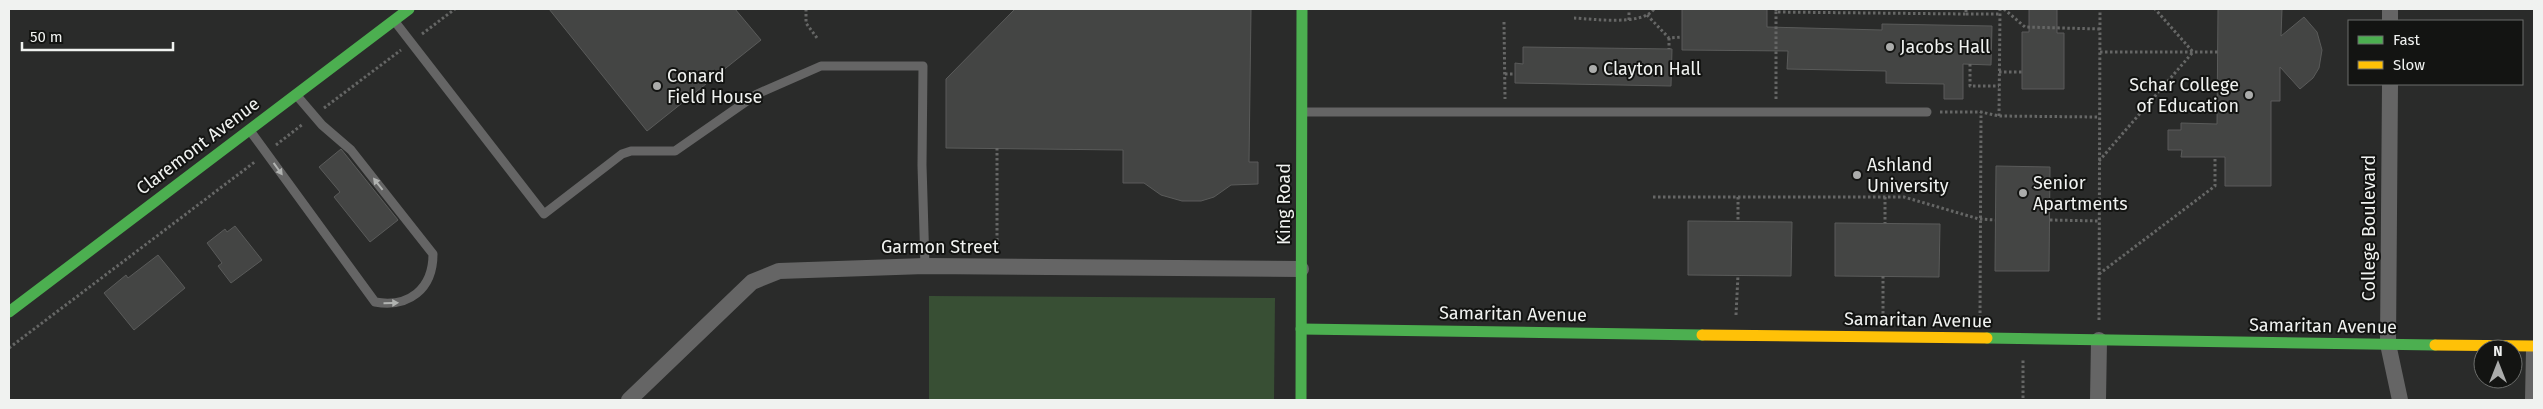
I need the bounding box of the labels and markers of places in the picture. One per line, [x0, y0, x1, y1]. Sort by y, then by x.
place label: Jacobs Hall [1900, 36, 1990, 58]
marker: Jacobs Hall [1884, 41, 1896, 53]
place label: Clayton Hall [1603, 58, 1701, 80]
marker: Clayton Hall [1587, 63, 1599, 75]
place label: Conard Field House [667, 65, 762, 108]
place label: Schar College of Education [2129, 74, 2239, 117]
marker: Conard Field House [651, 80, 663, 92]
marker: Schar College of Education [2243, 89, 2255, 101]
place label: Ashland University [1867, 154, 1949, 197]
marker: Ashland University [1851, 169, 1863, 181]
place label: Senior Apartments [2033, 172, 2128, 215]
marker: Senior Apartments [2017, 187, 2029, 199]

